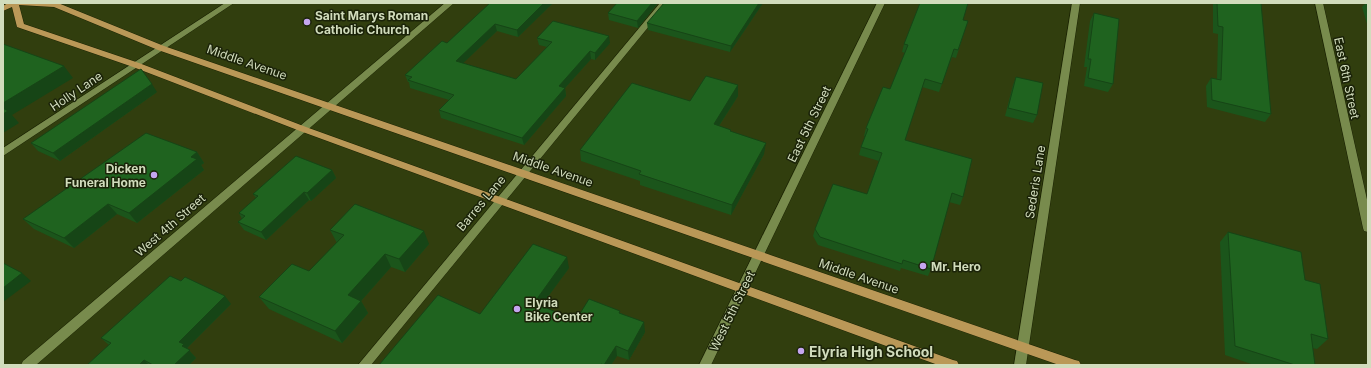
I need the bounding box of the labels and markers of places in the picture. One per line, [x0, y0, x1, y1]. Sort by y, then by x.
place label: Saint Marys Roman Catholic Church [315, 8, 428, 37]
marker: Saint Marys Roman Catholic Church [302, 17, 312, 27]
place label: Dicken Funeral Home [65, 161, 146, 190]
marker: Dicken Funeral Home [149, 170, 159, 180]
place label: Mr. Hero [931, 259, 981, 274]
marker: Mr. Hero [918, 261, 928, 271]
place label: Elyria Bike Center [525, 295, 593, 324]
marker: Elyria Bike Center [512, 304, 522, 314]
place label: Elyria High School [809, 343, 933, 360]
marker: Elyria High School [796, 346, 806, 356]

